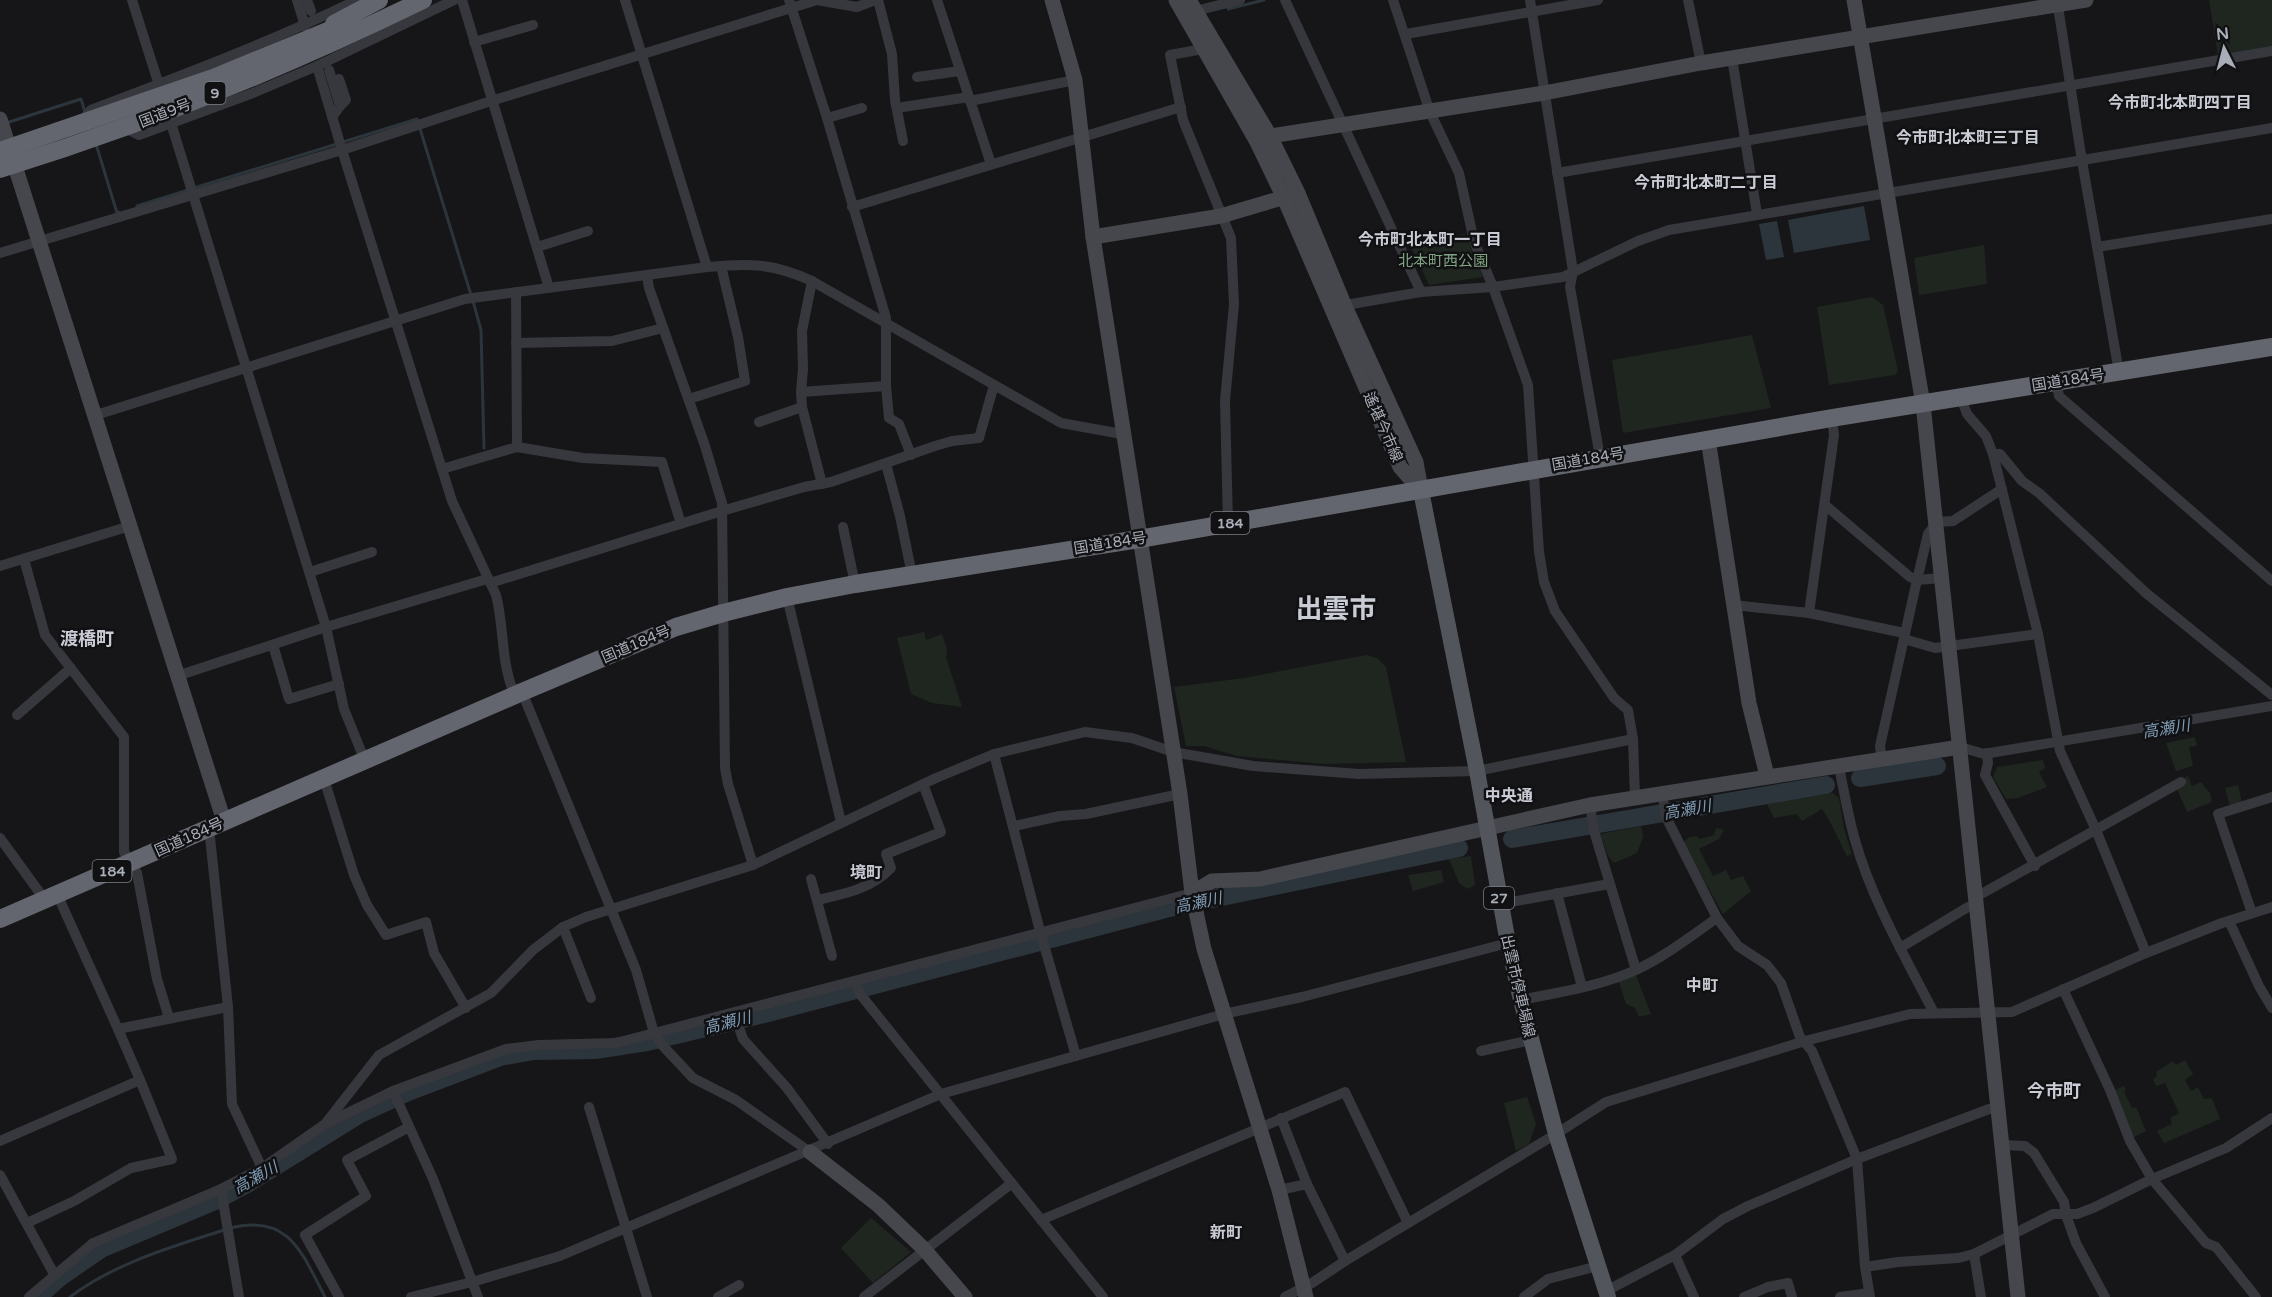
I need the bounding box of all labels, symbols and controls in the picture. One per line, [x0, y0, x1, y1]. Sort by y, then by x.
north arrow [2194, 18, 2254, 78]
text: N [2215, 23, 2230, 45]
road number: 9 [204, 82, 226, 104]
district label: 今市町北本町四丁目 [2108, 93, 2252, 113]
street label: 国道9号 [136, 95, 194, 131]
district label: 今市町北本町三丁目 [1896, 128, 2040, 148]
district label: 今市町北本町二丁目 [1634, 173, 1778, 193]
district label: 今市町北本町一丁目 [1358, 230, 1502, 250]
park label: 北本町西公園 [1398, 252, 1488, 270]
street label: 国道184号 [2030, 365, 2106, 395]
street label: 遙堪今市線 [1360, 389, 1406, 465]
street label: 国道184号 [1550, 444, 1626, 474]
road number: 184 [1210, 512, 1250, 534]
street label: 国道184号 [1072, 528, 1148, 558]
district label: 出雲市 [1296, 593, 1377, 626]
street label: 国道184号 [599, 621, 673, 667]
district label: 渡橋町 [60, 628, 114, 650]
water label: 高瀬川 [2141, 715, 2193, 743]
district label: 中央通 [1485, 786, 1533, 806]
water label: 高瀬川 [1662, 796, 1715, 824]
street label: 国道184号 [152, 814, 226, 860]
road number: 184 [92, 860, 132, 882]
district label: 境町 [850, 863, 882, 883]
road number: 27 [1484, 887, 1514, 909]
water label: 高瀬川 [1173, 888, 1226, 918]
street label: 出雲市停車場線 [1497, 933, 1539, 1039]
district label: 中町 [1686, 976, 1718, 996]
water label: 高瀬川 [702, 1007, 755, 1038]
district label: 今市町 [2027, 1080, 2081, 1102]
water label: 高瀬川 [230, 1157, 283, 1198]
district label: 新町 [1210, 1223, 1242, 1243]

